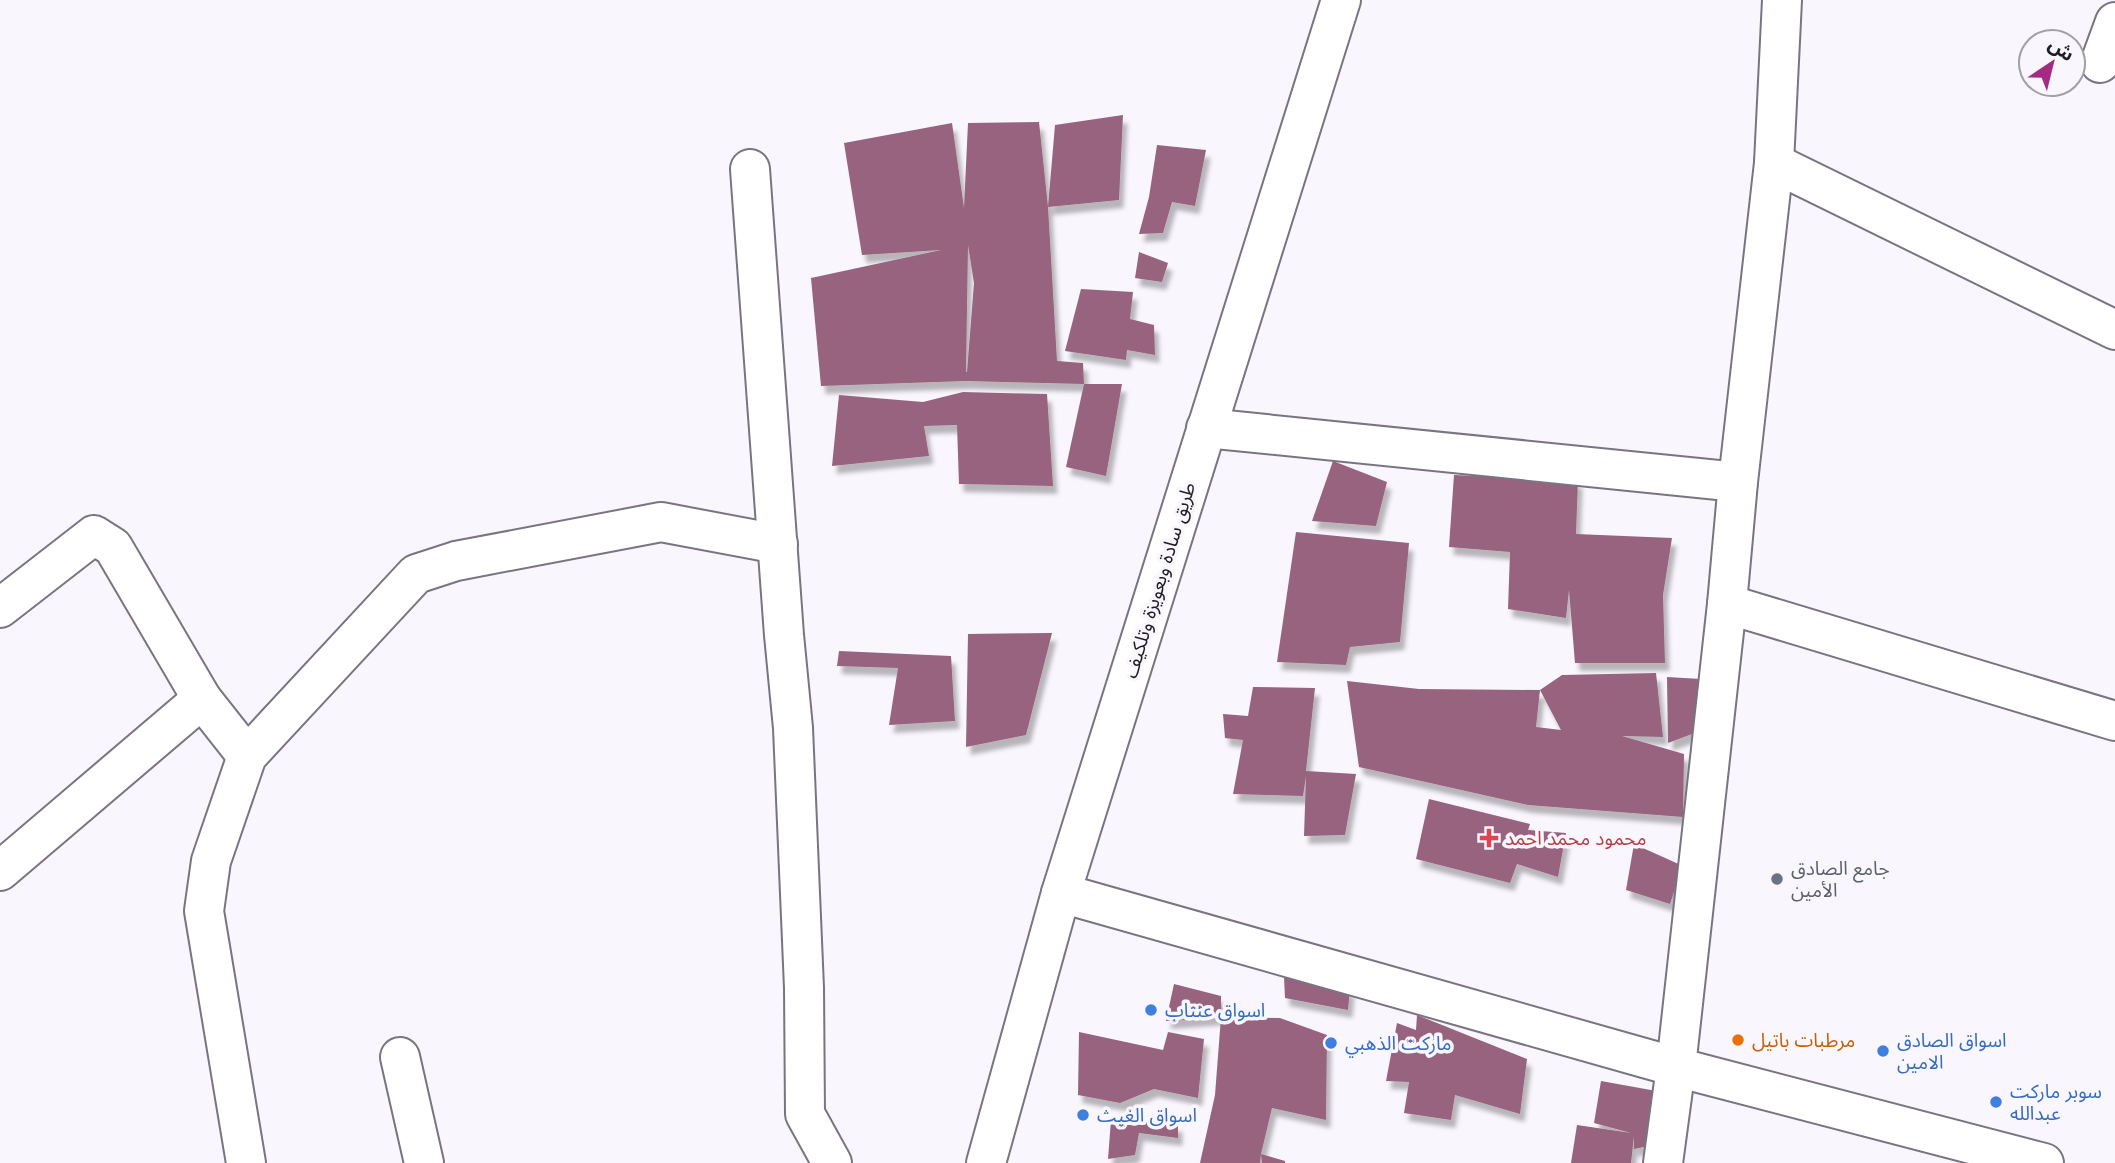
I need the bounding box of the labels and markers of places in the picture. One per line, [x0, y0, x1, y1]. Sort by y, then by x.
place label: محمود محمد احمد [1505, 826, 1646, 850]
marker: محمود محمد احمد [1479, 828, 1499, 848]
place label: جامع الصادق الأمين [1791, 856, 1890, 902]
marker: جامع الصادق الأمين [1769, 871, 1785, 887]
place label: اسواق عنتاب [1165, 998, 1265, 1022]
marker: اسواق عنتاب [1143, 1002, 1159, 1018]
place label: مرطبات باتيل [1752, 1028, 1855, 1052]
place label: اسواق الصادق الامين [1897, 1028, 2007, 1074]
place label: ماركت الذهبي [1345, 1031, 1451, 1058]
marker: مرطبات باتيل [1730, 1032, 1746, 1048]
marker: ماركت الذهبي [1323, 1035, 1339, 1051]
marker: اسواق الصادق الامين [1875, 1043, 1891, 1059]
place label: سوبر ماركت عبدالله [2010, 1079, 2102, 1125]
marker: سوبر ماركت عبدالله [1988, 1094, 2004, 1110]
place label: اسواق الغيث [1097, 1103, 1197, 1127]
marker: اسواق الغيث [1075, 1107, 1091, 1123]

